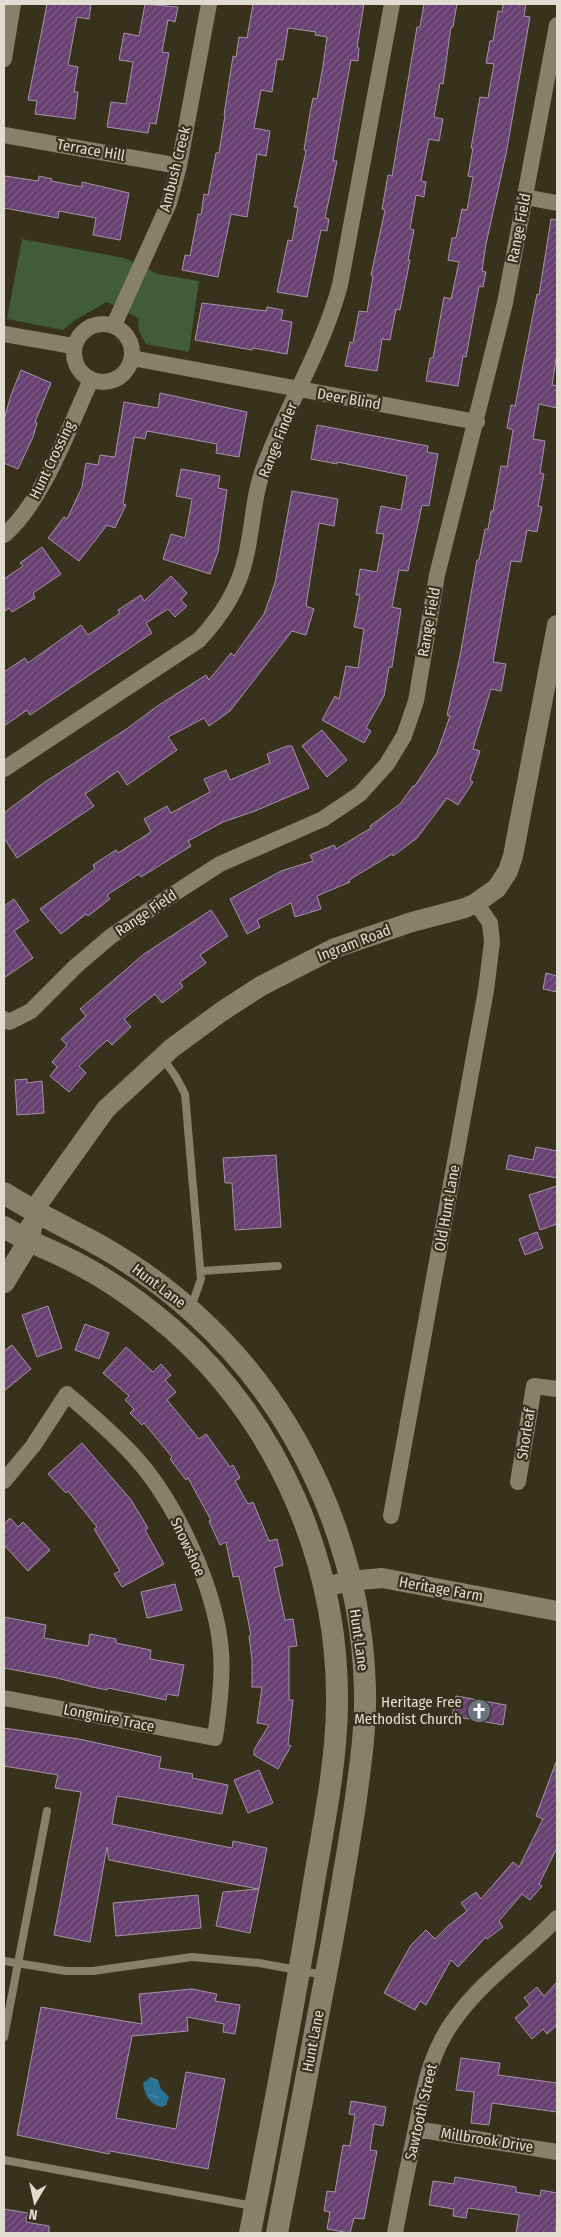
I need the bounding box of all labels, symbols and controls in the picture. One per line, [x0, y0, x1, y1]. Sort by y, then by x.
street label: Ambush Creek [156, 125, 194, 213]
street label: Terrace Hill [56, 135, 126, 165]
street label: Range Field [503, 192, 535, 264]
street label: Deer Blind [316, 385, 382, 413]
street label: Range Finder [255, 399, 302, 480]
street label: Hunt Crossing [25, 418, 79, 502]
street label: Range Field [414, 586, 444, 658]
street label: Range Field [112, 886, 180, 940]
street label: Ingram Road [315, 921, 393, 965]
street label: Old Hunt Lane [431, 1163, 463, 1253]
street label: Hunt Lane [129, 1260, 189, 1312]
street label: Shorleaf [513, 1406, 539, 1461]
street label: Snowshoe [167, 1515, 209, 1579]
street label: Heritage Farm [398, 1573, 484, 1605]
street label: Hunt Lane [346, 1608, 372, 1672]
place label: Heritage Free Methodist Church [354, 1693, 462, 1728]
church icon: Heritage Free Methodist Church [466, 1698, 492, 1724]
street label: Longmire Trace [62, 1700, 156, 1736]
street label: Hunt Lane [298, 2009, 328, 2073]
street label: Sawtooth Street [401, 2062, 441, 2162]
street label: Millbrook Drive [440, 2124, 534, 2156]
north arrow [10, 2177, 60, 2227]
text: N [28, 2205, 39, 2223]

